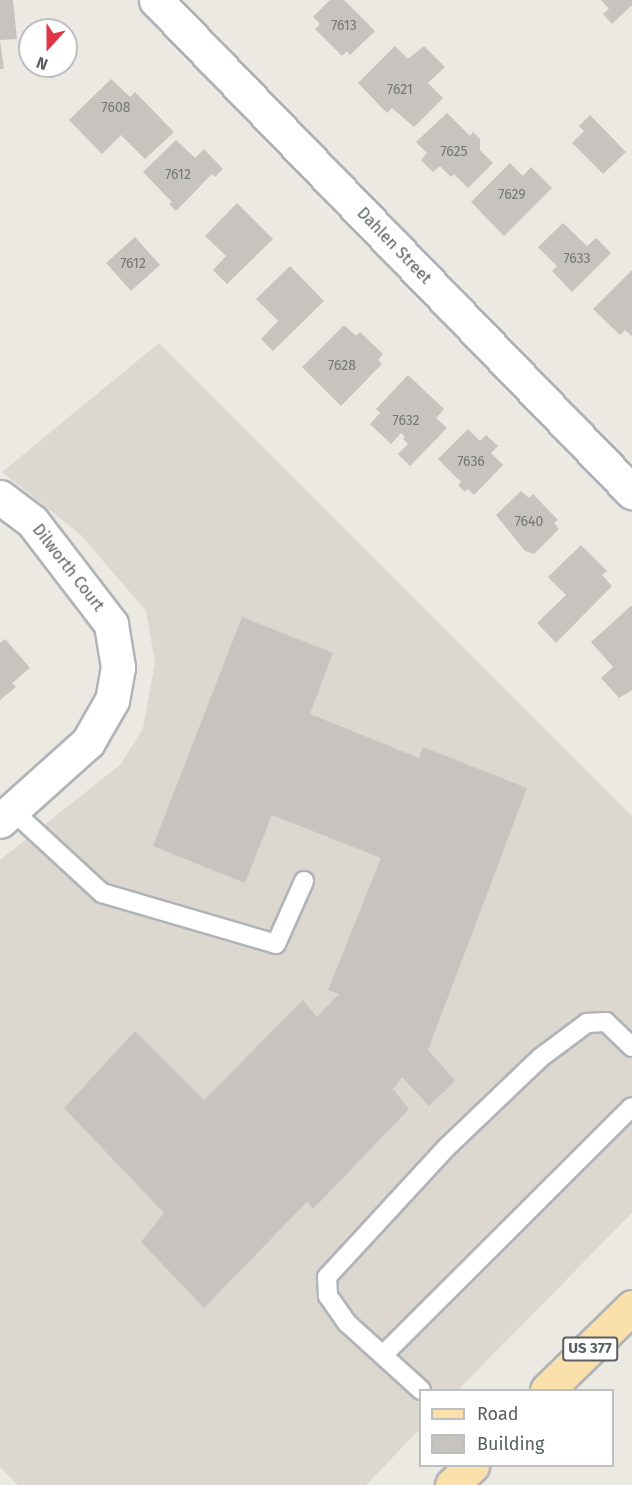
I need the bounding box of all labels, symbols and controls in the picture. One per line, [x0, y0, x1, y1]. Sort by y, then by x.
north arrow [18, 18, 78, 78]
house number: 7613 [331, 18, 357, 34]
text: N [34, 53, 50, 74]
house number: 7621 [387, 82, 413, 98]
house number: 7608 [102, 100, 130, 116]
house number: 7625 [440, 144, 468, 160]
house number: 7612 [165, 167, 191, 183]
house number: 7629 [498, 187, 526, 203]
street label: Dahlen Street [353, 204, 435, 288]
house number: 7633 [563, 251, 591, 267]
house number: 7612 [120, 256, 146, 272]
house number: 7628 [328, 358, 356, 374]
house number: 7632 [393, 413, 419, 429]
house number: 7636 [457, 454, 485, 470]
house number: 7640 [515, 514, 543, 530]
street label: Dilworth Court [28, 521, 108, 615]
road number: US 377 [562, 1337, 618, 1361]
legend [419, 1389, 614, 1467]
text: Road [477, 1403, 519, 1425]
text: Building [477, 1433, 544, 1455]

